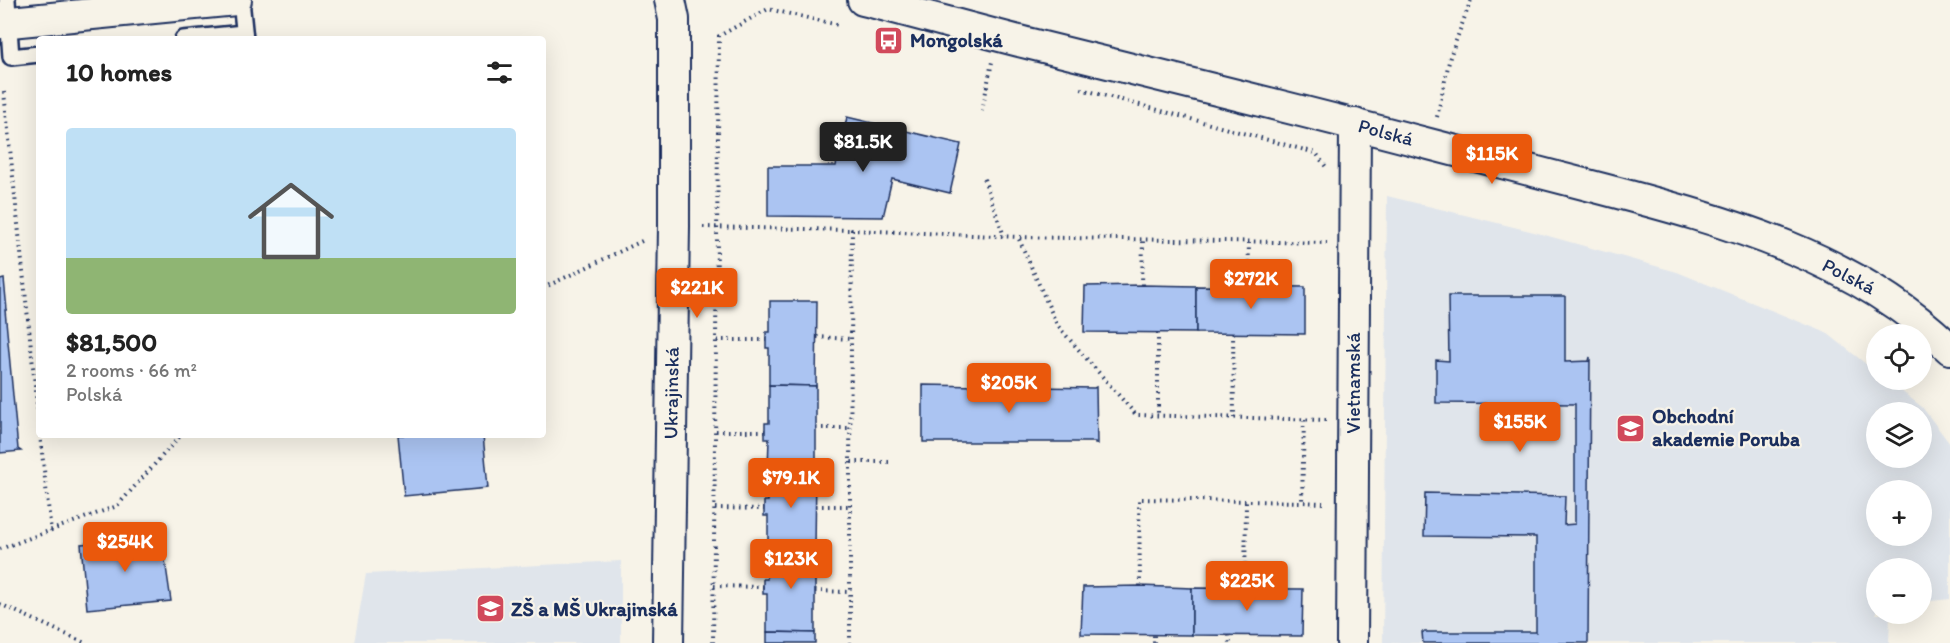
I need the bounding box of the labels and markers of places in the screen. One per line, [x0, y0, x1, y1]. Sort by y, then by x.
bus stop icon: Mongolská [873, 24, 905, 56]
place label: Mongolská [910, 28, 1003, 53]
pin: $81.5K [814, 122, 912, 173]
pin: $115K [1450, 134, 1534, 185]
pin: $272K [1209, 259, 1293, 310]
pin: $221K [655, 268, 739, 319]
pin: $205K [967, 363, 1051, 414]
pin: $155K [1478, 402, 1562, 453]
place label: Obchodní akademie Poruba [1652, 404, 1800, 451]
school or university icon: Obchodní akademie Poruba [1615, 412, 1647, 444]
pin: $79.1K [742, 458, 840, 509]
pin: $254K [83, 522, 167, 573]
pin: $123K [749, 539, 833, 590]
pin: $225K [1205, 561, 1289, 612]
school or university icon: ZŠ a MŠ Ukrajinská [474, 593, 506, 625]
place label: ZŠ a MŠ Ukrajinská [511, 597, 678, 622]

